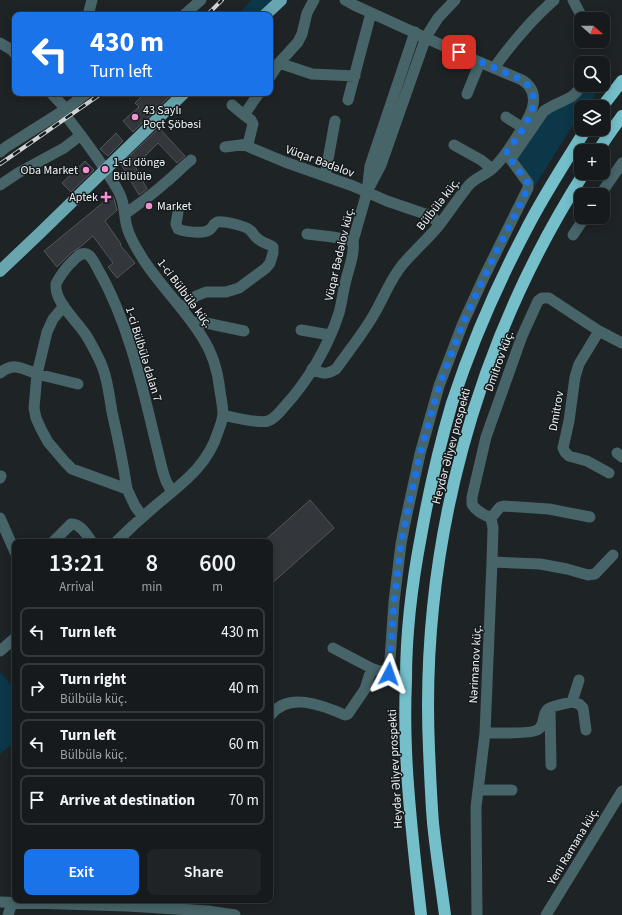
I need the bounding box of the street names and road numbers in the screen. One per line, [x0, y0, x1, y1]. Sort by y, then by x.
street label: Vüqar Bədəlov [283, 141, 357, 182]
street label: Bülbülə küç. [413, 175, 464, 234]
street label: Vüqar Bədəlov küç. [320, 206, 359, 303]
street label: 1-ci Bülbülə küç. [153, 255, 216, 331]
street label: 1-ci Bülbülə dalan 7 [121, 305, 166, 404]
street label: Dmitrov küç. [481, 328, 518, 394]
street label: Heydər Əliyev prospekti [428, 386, 475, 506]
street label: Dmitrov [545, 389, 568, 432]
street label: Nərimanov küç. [465, 624, 486, 704]
street label: Heydər Əliyev prospekti [384, 709, 407, 829]
street label: Yeni Ramana küç. [543, 804, 603, 889]

